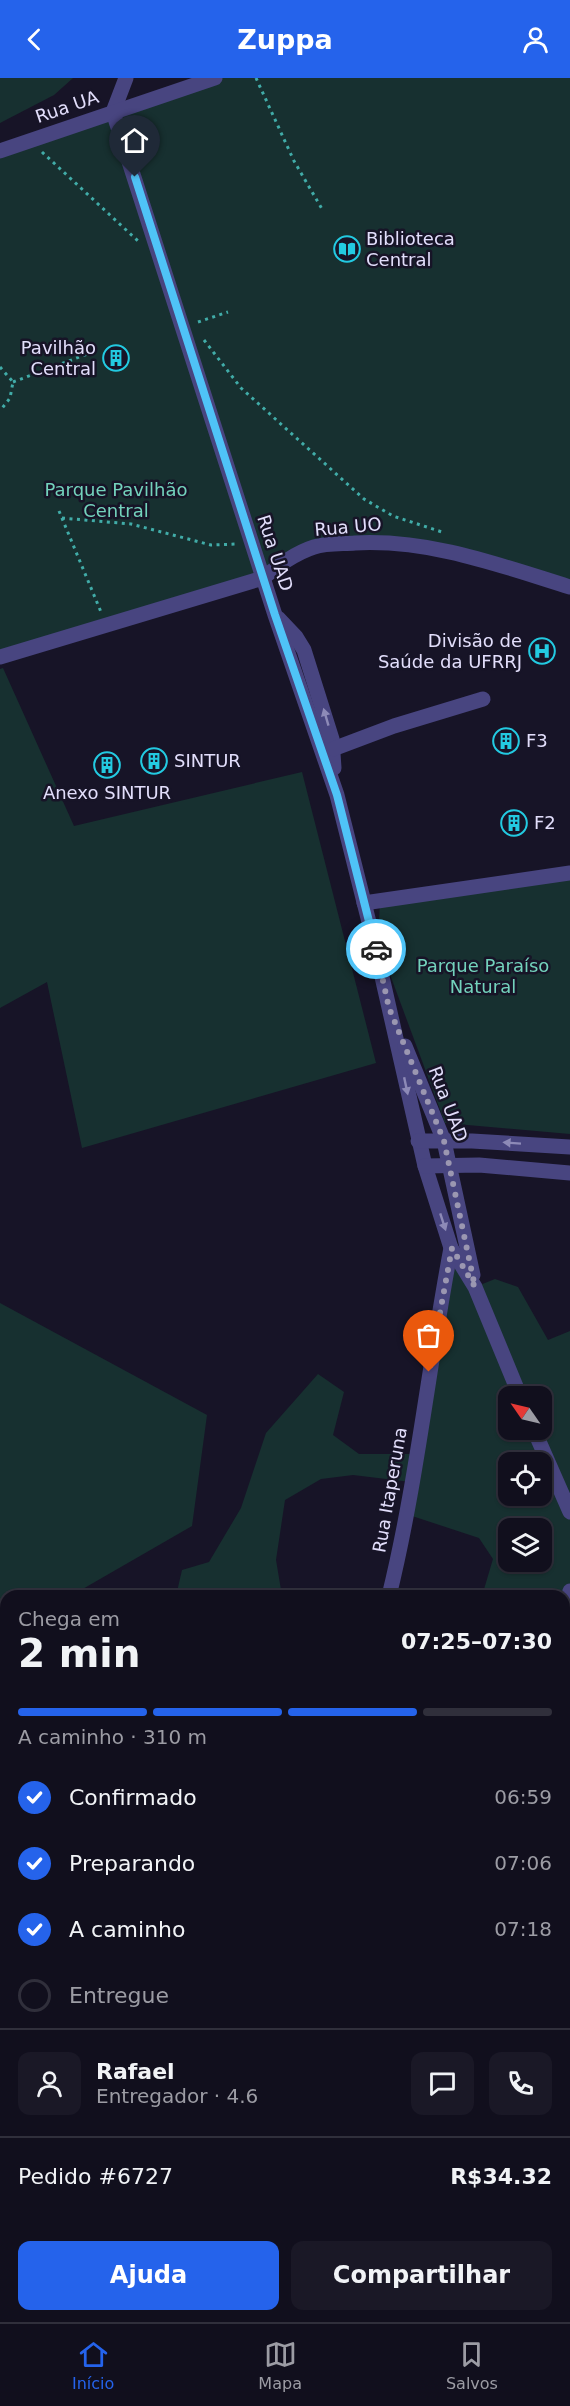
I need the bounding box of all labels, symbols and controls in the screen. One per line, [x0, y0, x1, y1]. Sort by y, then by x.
icon: back [18, 23, 51, 56]
icon: person [519, 23, 552, 56]
text: Zuppa [237, 24, 333, 55]
street label: Rua UA [33, 86, 102, 127]
pin [109, 115, 160, 177]
icon: home [118, 124, 151, 157]
place label: Biblioteca Central [366, 228, 455, 270]
library icon: Biblioteca Central [332, 234, 362, 264]
place label: Pavilhão Central [21, 337, 96, 379]
building icon: Pavilhão Central [101, 343, 131, 373]
park label: Parque Pavilhão Central [45, 479, 187, 521]
street label: Rua UAD [253, 512, 298, 594]
street label: Rua UO [314, 513, 382, 540]
place label: Divisão de Saúde da UFRRJ [378, 630, 522, 672]
hospital icon: Divisão de Saúde da UFRRJ [527, 636, 557, 666]
one-way arrow [320, 708, 330, 726]
building icon: F3 [491, 726, 521, 756]
place label: F3 [526, 730, 548, 751]
building icon: SINTUR [139, 746, 169, 776]
building icon: Anexo SINTUR [92, 750, 122, 780]
place label: SINTUR [174, 750, 241, 771]
place label: Anexo SINTUR [43, 782, 171, 803]
building icon: F2 [499, 808, 529, 838]
place label: F2 [534, 812, 556, 833]
courier [346, 919, 406, 979]
icon: car [360, 933, 393, 966]
park label: Parque Paraíso Natural [417, 955, 549, 997]
street label: Rua UAD [424, 1063, 472, 1145]
one-way arrow [402, 1077, 411, 1096]
one-way arrow [502, 1139, 521, 1148]
one-way arrow [439, 1213, 448, 1231]
pin [403, 1310, 454, 1372]
icon: bag [412, 1319, 445, 1352]
north arrow [498, 1386, 552, 1440]
map controls [498, 1386, 552, 1572]
street label: Rua Itaperuna [368, 1426, 411, 1554]
button: locate [498, 1452, 552, 1506]
button: layers [498, 1518, 552, 1572]
text: Chega em [18, 1607, 120, 1631]
text: 07:25–07:30 [401, 1629, 552, 1654]
text: 2 min [18, 1631, 140, 1676]
text: A caminho · 310 m [18, 1725, 207, 1749]
icon: check [18, 1781, 51, 1814]
text: Confirmado [69, 1785, 197, 1810]
text: 06:59 [494, 1785, 552, 1809]
icon: check [18, 1847, 51, 1880]
text: Preparando [69, 1851, 195, 1876]
text: 07:06 [494, 1851, 552, 1875]
icon: check [18, 1913, 51, 1946]
text: A caminho [69, 1917, 186, 1942]
text: 07:18 [494, 1917, 552, 1941]
text: Entregue [69, 1983, 169, 2008]
button: person [18, 2052, 81, 2115]
button: chat [411, 2052, 474, 2115]
button: phone [489, 2052, 552, 2115]
text: Rafael [96, 2059, 175, 2084]
text: Entregador · 4.6 [96, 2084, 258, 2108]
text: Pedido #6727 [18, 2164, 173, 2189]
text: R$34.32 [450, 2164, 552, 2189]
button: Ajuda [18, 2241, 279, 2310]
button: Compartilhar [291, 2241, 552, 2310]
tab: Início [72, 2338, 114, 2393]
tab: Mapa [258, 2338, 302, 2393]
tab: Salvos [446, 2338, 498, 2393]

